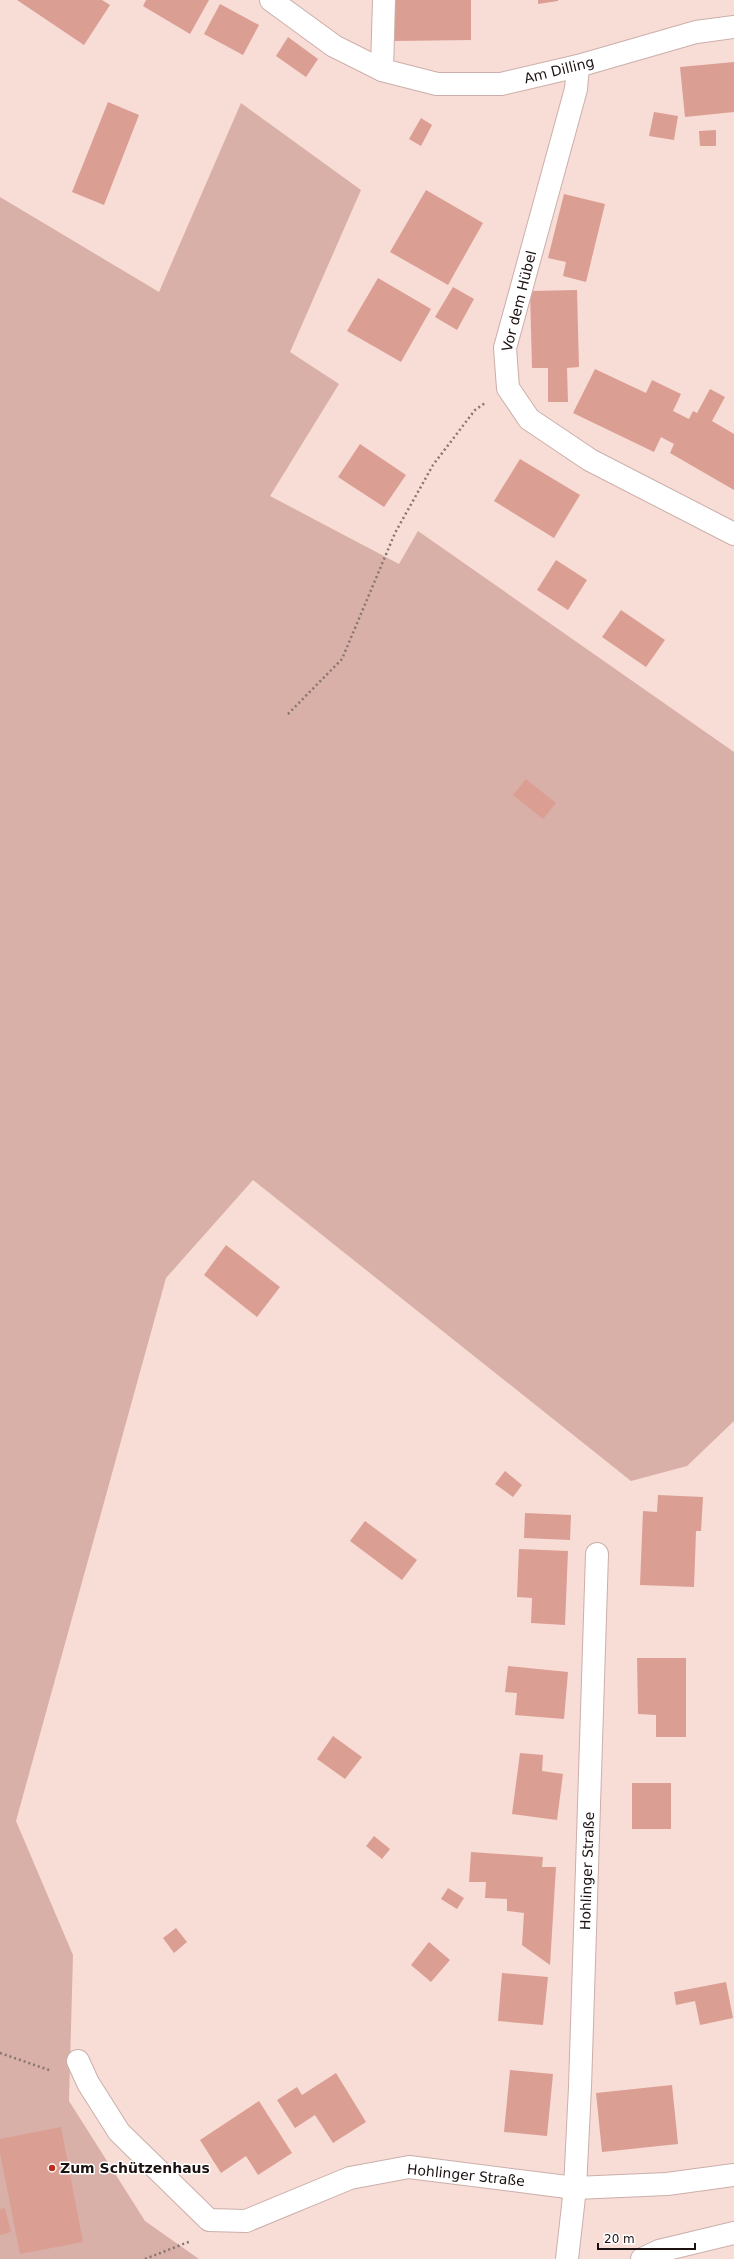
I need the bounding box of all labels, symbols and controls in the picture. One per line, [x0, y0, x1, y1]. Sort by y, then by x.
street label: Am Dilling [522, 54, 596, 86]
street label: Vor dem Hübel [499, 249, 539, 353]
street label: Hohlinger Straße [577, 1812, 597, 1930]
place label: Zum Schützenhaus [60, 2160, 210, 2176]
street label: Hohlinger Straße [406, 2161, 526, 2189]
marker: Zum Schützenhaus [47, 2163, 57, 2173]
scale bar [598, 2225, 695, 2251]
text: 20 m [604, 2232, 635, 2246]

